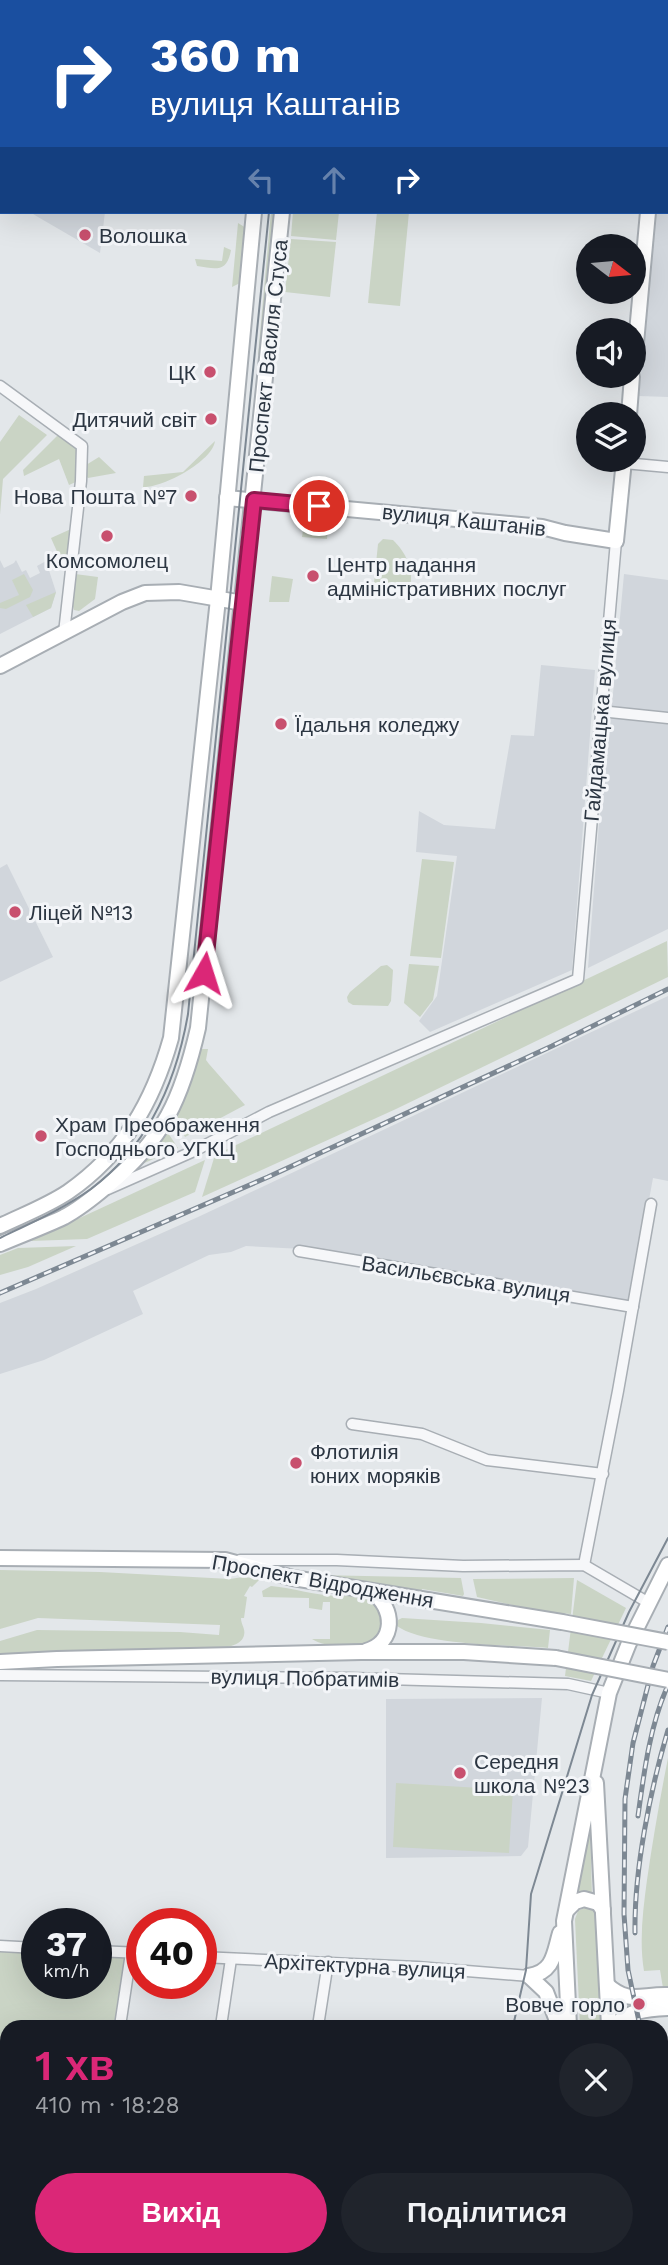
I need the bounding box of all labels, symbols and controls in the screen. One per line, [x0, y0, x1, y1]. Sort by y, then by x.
text: 360 m [150, 26, 301, 84]
icon: right [35, 28, 126, 119]
text: вулиця Каштанів [150, 85, 401, 123]
icon: left [242, 161, 280, 199]
icon: ahead [315, 161, 353, 199]
icon: right [388, 161, 426, 199]
place label: Волошка [99, 223, 187, 248]
marker: Волошка [77, 227, 93, 243]
north arrow [576, 234, 646, 304]
map controls [576, 234, 646, 472]
street label: Проспект Василя Стуса [243, 238, 293, 474]
button: sound [576, 318, 646, 388]
place label: ЦК [168, 360, 197, 385]
marker: ЦК [202, 364, 218, 380]
button: layers [576, 402, 646, 472]
place label: Дитячий світ [73, 407, 197, 432]
marker: Дитячий світ [203, 411, 219, 427]
pin [289, 476, 349, 536]
place label: Нова Пошта №7 [14, 484, 177, 509]
icon: arrive [300, 487, 338, 525]
marker: Нова Пошта №7 [183, 488, 199, 504]
street label: вулиця Каштанів [381, 499, 547, 541]
marker: Комсомолец [99, 528, 115, 544]
place label: Комсомолец [46, 548, 168, 573]
place label: Центр надання адміністративних послуг [327, 552, 567, 601]
marker: Центр надання адміністративних послуг [305, 568, 321, 584]
street label: Гайдамацька вулиця [579, 618, 621, 822]
place label: Їдальня коледжу [295, 712, 460, 737]
marker: Їдальня коледжу [273, 716, 289, 732]
place label: Ліцей №13 [29, 900, 133, 925]
marker: Ліцей №13 [7, 904, 23, 920]
position arrow [167, 936, 241, 1010]
place label: Храм Преображення Господнього УГКЦ [55, 1112, 260, 1161]
marker: Храм Преображення Господнього УГКЦ [33, 1128, 49, 1144]
street label: Васильєвська вулиця [360, 1250, 572, 1308]
place label: Флотилія юних моряків [310, 1439, 441, 1488]
marker: Флотилія юних моряків [288, 1455, 304, 1471]
street label: Проспект Відродження [210, 1549, 436, 1613]
street label: вулиця Побратимів [210, 1664, 400, 1692]
place label: Середня школа №23 [474, 1749, 590, 1798]
marker: Середня школа №23 [452, 1765, 468, 1781]
speed limit sign: 40 [126, 1908, 217, 1999]
text: 37 [46, 1923, 87, 1965]
street label: Архітектурна вулиця [264, 1948, 466, 1984]
text: km/h [43, 1960, 90, 1981]
place label: Вовче горло [505, 1992, 625, 2017]
marker: Вовче горло [631, 1996, 647, 2012]
text: 1 хв [35, 2041, 115, 2090]
button: close [559, 2043, 633, 2117]
text: 410 m · 18:28 [35, 2092, 180, 2119]
button: Вихід [35, 2173, 327, 2253]
button: Поділитися [341, 2173, 633, 2253]

